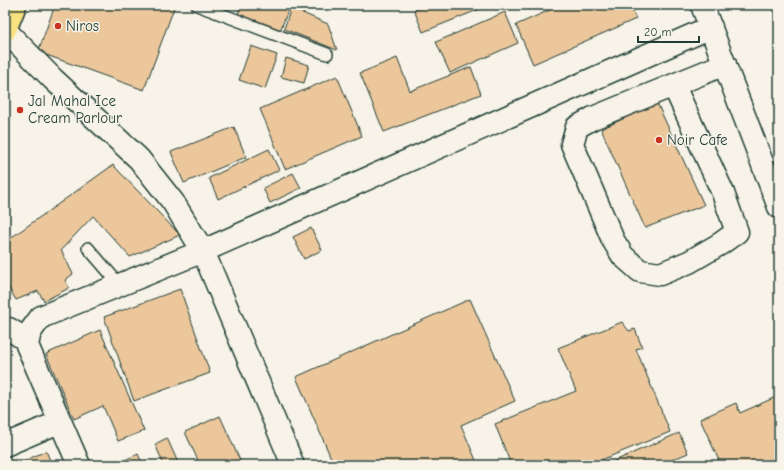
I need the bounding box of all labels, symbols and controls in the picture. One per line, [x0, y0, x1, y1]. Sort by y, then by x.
place label: Niros [66, 17, 99, 35]
scale bar [638, 18, 699, 44]
marker: Niros [53, 21, 63, 31]
text: 20 m [644, 25, 672, 39]
place label: Jal Mahal Ice Cream Parlour [28, 92, 122, 127]
marker: Jal Mahal Ice Cream Parlour [15, 105, 25, 115]
place label: Noir Cafe [667, 131, 728, 149]
marker: Noir Cafe [654, 135, 664, 145]

